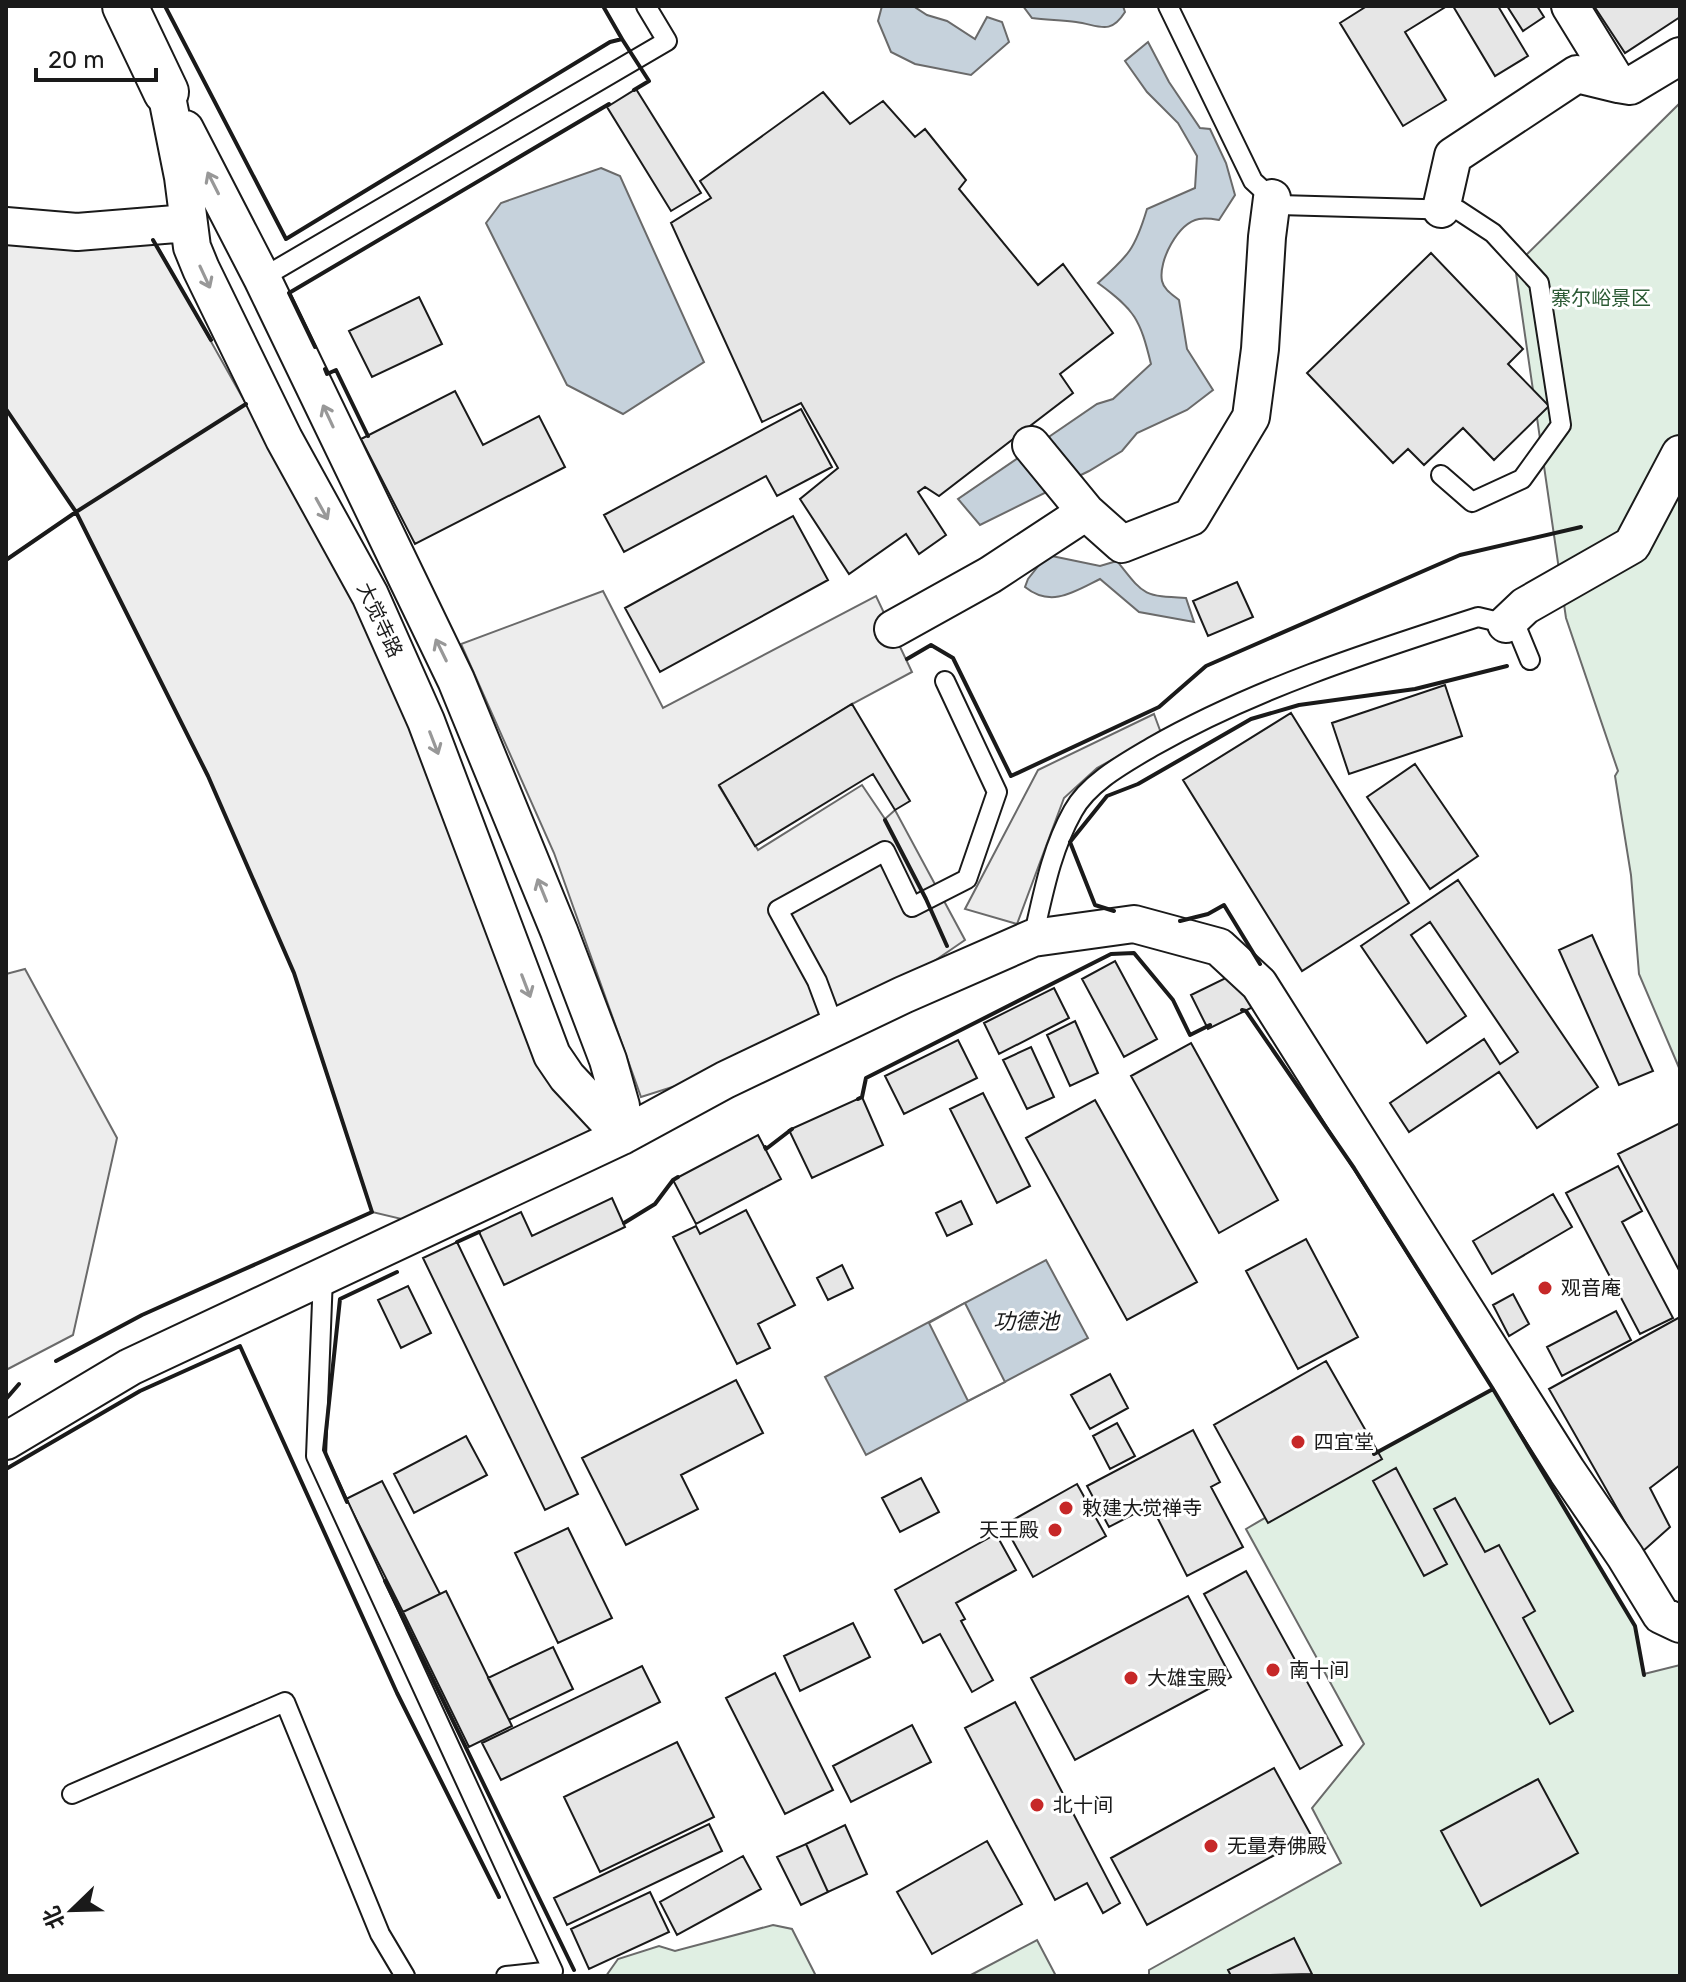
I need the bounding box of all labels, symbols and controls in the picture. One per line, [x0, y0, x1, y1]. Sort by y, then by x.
scale bar [36, 32, 156, 82]
text: 20 m [48, 46, 105, 74]
one-way arrow [205, 171, 221, 195]
one-way arrow [198, 265, 213, 289]
park label: 寨尔峪景区 [1551, 286, 1651, 310]
one-way arrow [320, 405, 335, 429]
one-way arrow [314, 497, 330, 520]
street label: 大觉寺路 [352, 579, 408, 661]
one-way arrow [433, 639, 448, 663]
one-way arrow [428, 730, 442, 755]
one-way arrow [534, 878, 549, 903]
one-way arrow [520, 973, 534, 998]
place label: 观音庵 [1561, 1276, 1621, 1300]
marker: 观音庵 [1536, 1279, 1554, 1297]
water label: 功德池 [993, 1308, 1061, 1335]
place label: 四宜堂 [1314, 1430, 1374, 1454]
marker: 四宜堂 [1289, 1433, 1307, 1451]
place label: 敕建大觉禅寺 [1082, 1496, 1202, 1520]
marker: 敕建大觉禅寺 [1057, 1499, 1075, 1517]
place label: 天王殿 [979, 1518, 1039, 1542]
marker: 天王殿 [1046, 1521, 1064, 1539]
place label: 南十间 [1289, 1658, 1349, 1682]
marker: 南十间 [1264, 1661, 1282, 1679]
place label: 大雄宝殿 [1147, 1666, 1227, 1690]
marker: 大雄宝殿 [1122, 1669, 1140, 1687]
place label: 北十间 [1053, 1793, 1113, 1817]
marker: 北十间 [1028, 1796, 1046, 1814]
place label: 无量寿佛殿 [1227, 1834, 1327, 1858]
marker: 无量寿佛殿 [1202, 1837, 1220, 1855]
north arrow [32, 1870, 112, 1950]
text: 北 [37, 1902, 71, 1933]

